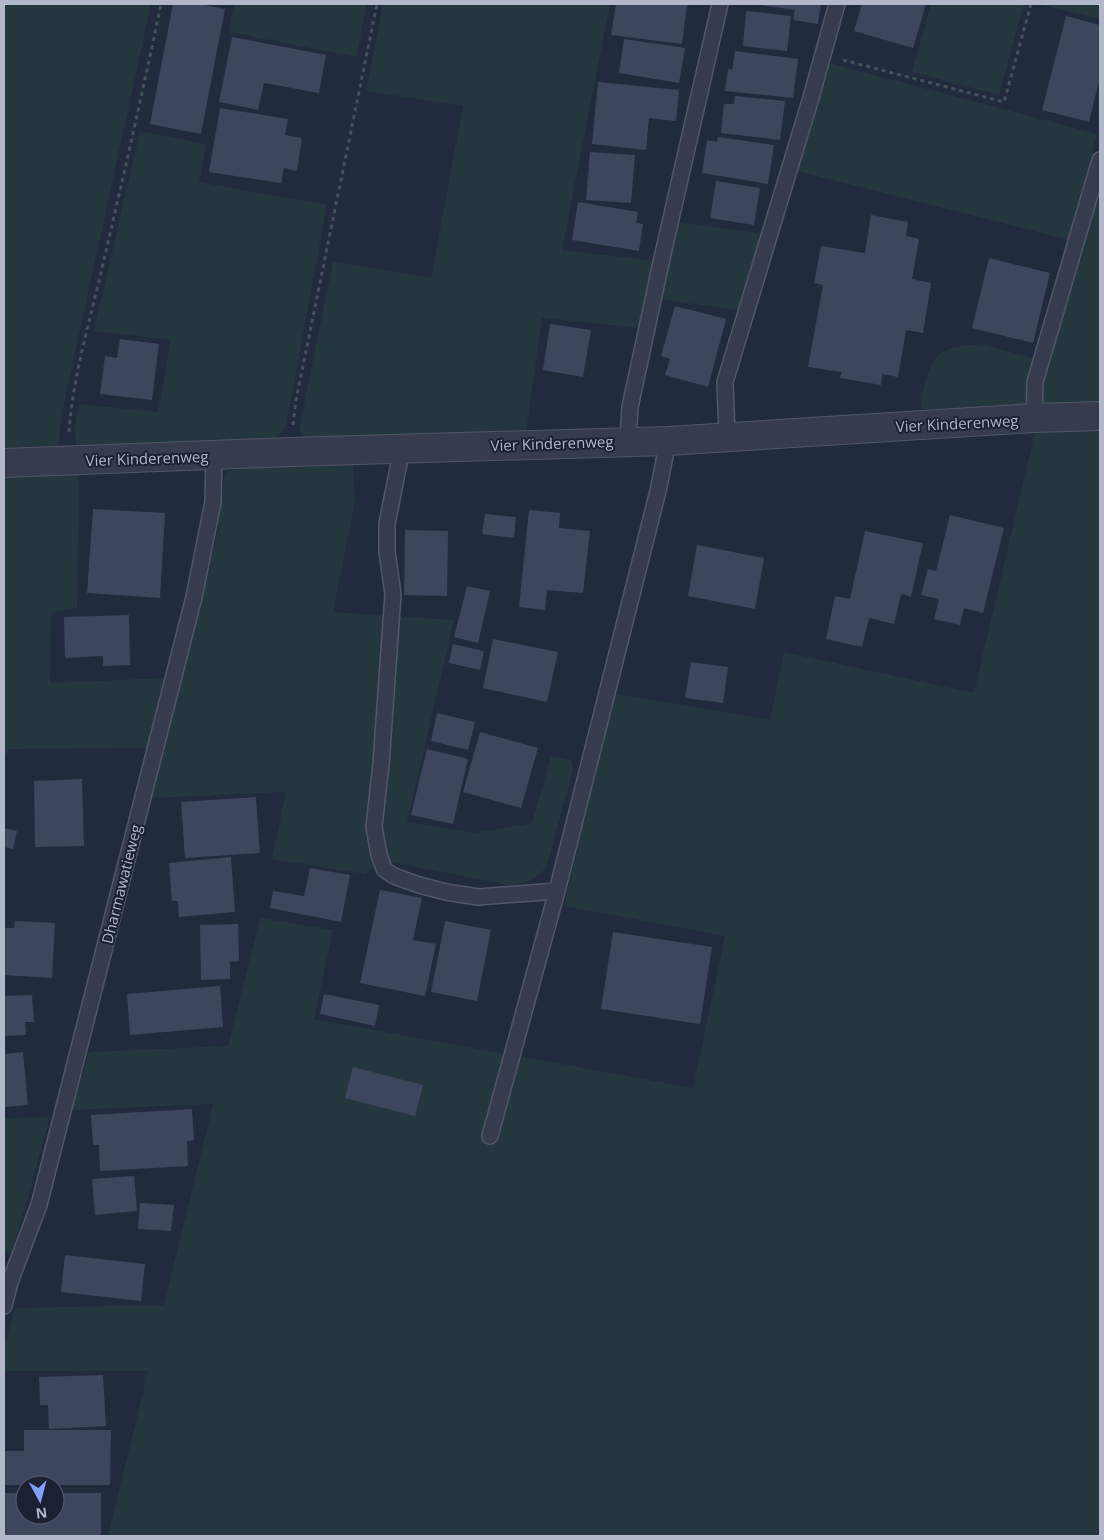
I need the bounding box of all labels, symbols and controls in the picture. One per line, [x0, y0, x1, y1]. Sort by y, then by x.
street label: Vier Kinderenweg [895, 410, 1019, 436]
street label: Vier Kinderenweg [490, 431, 614, 455]
street label: Vier Kinderenweg [85, 446, 209, 470]
street label: Dharmawatieweg [96, 822, 146, 946]
north arrow [15, 1475, 65, 1525]
text: N [35, 1503, 48, 1524]

